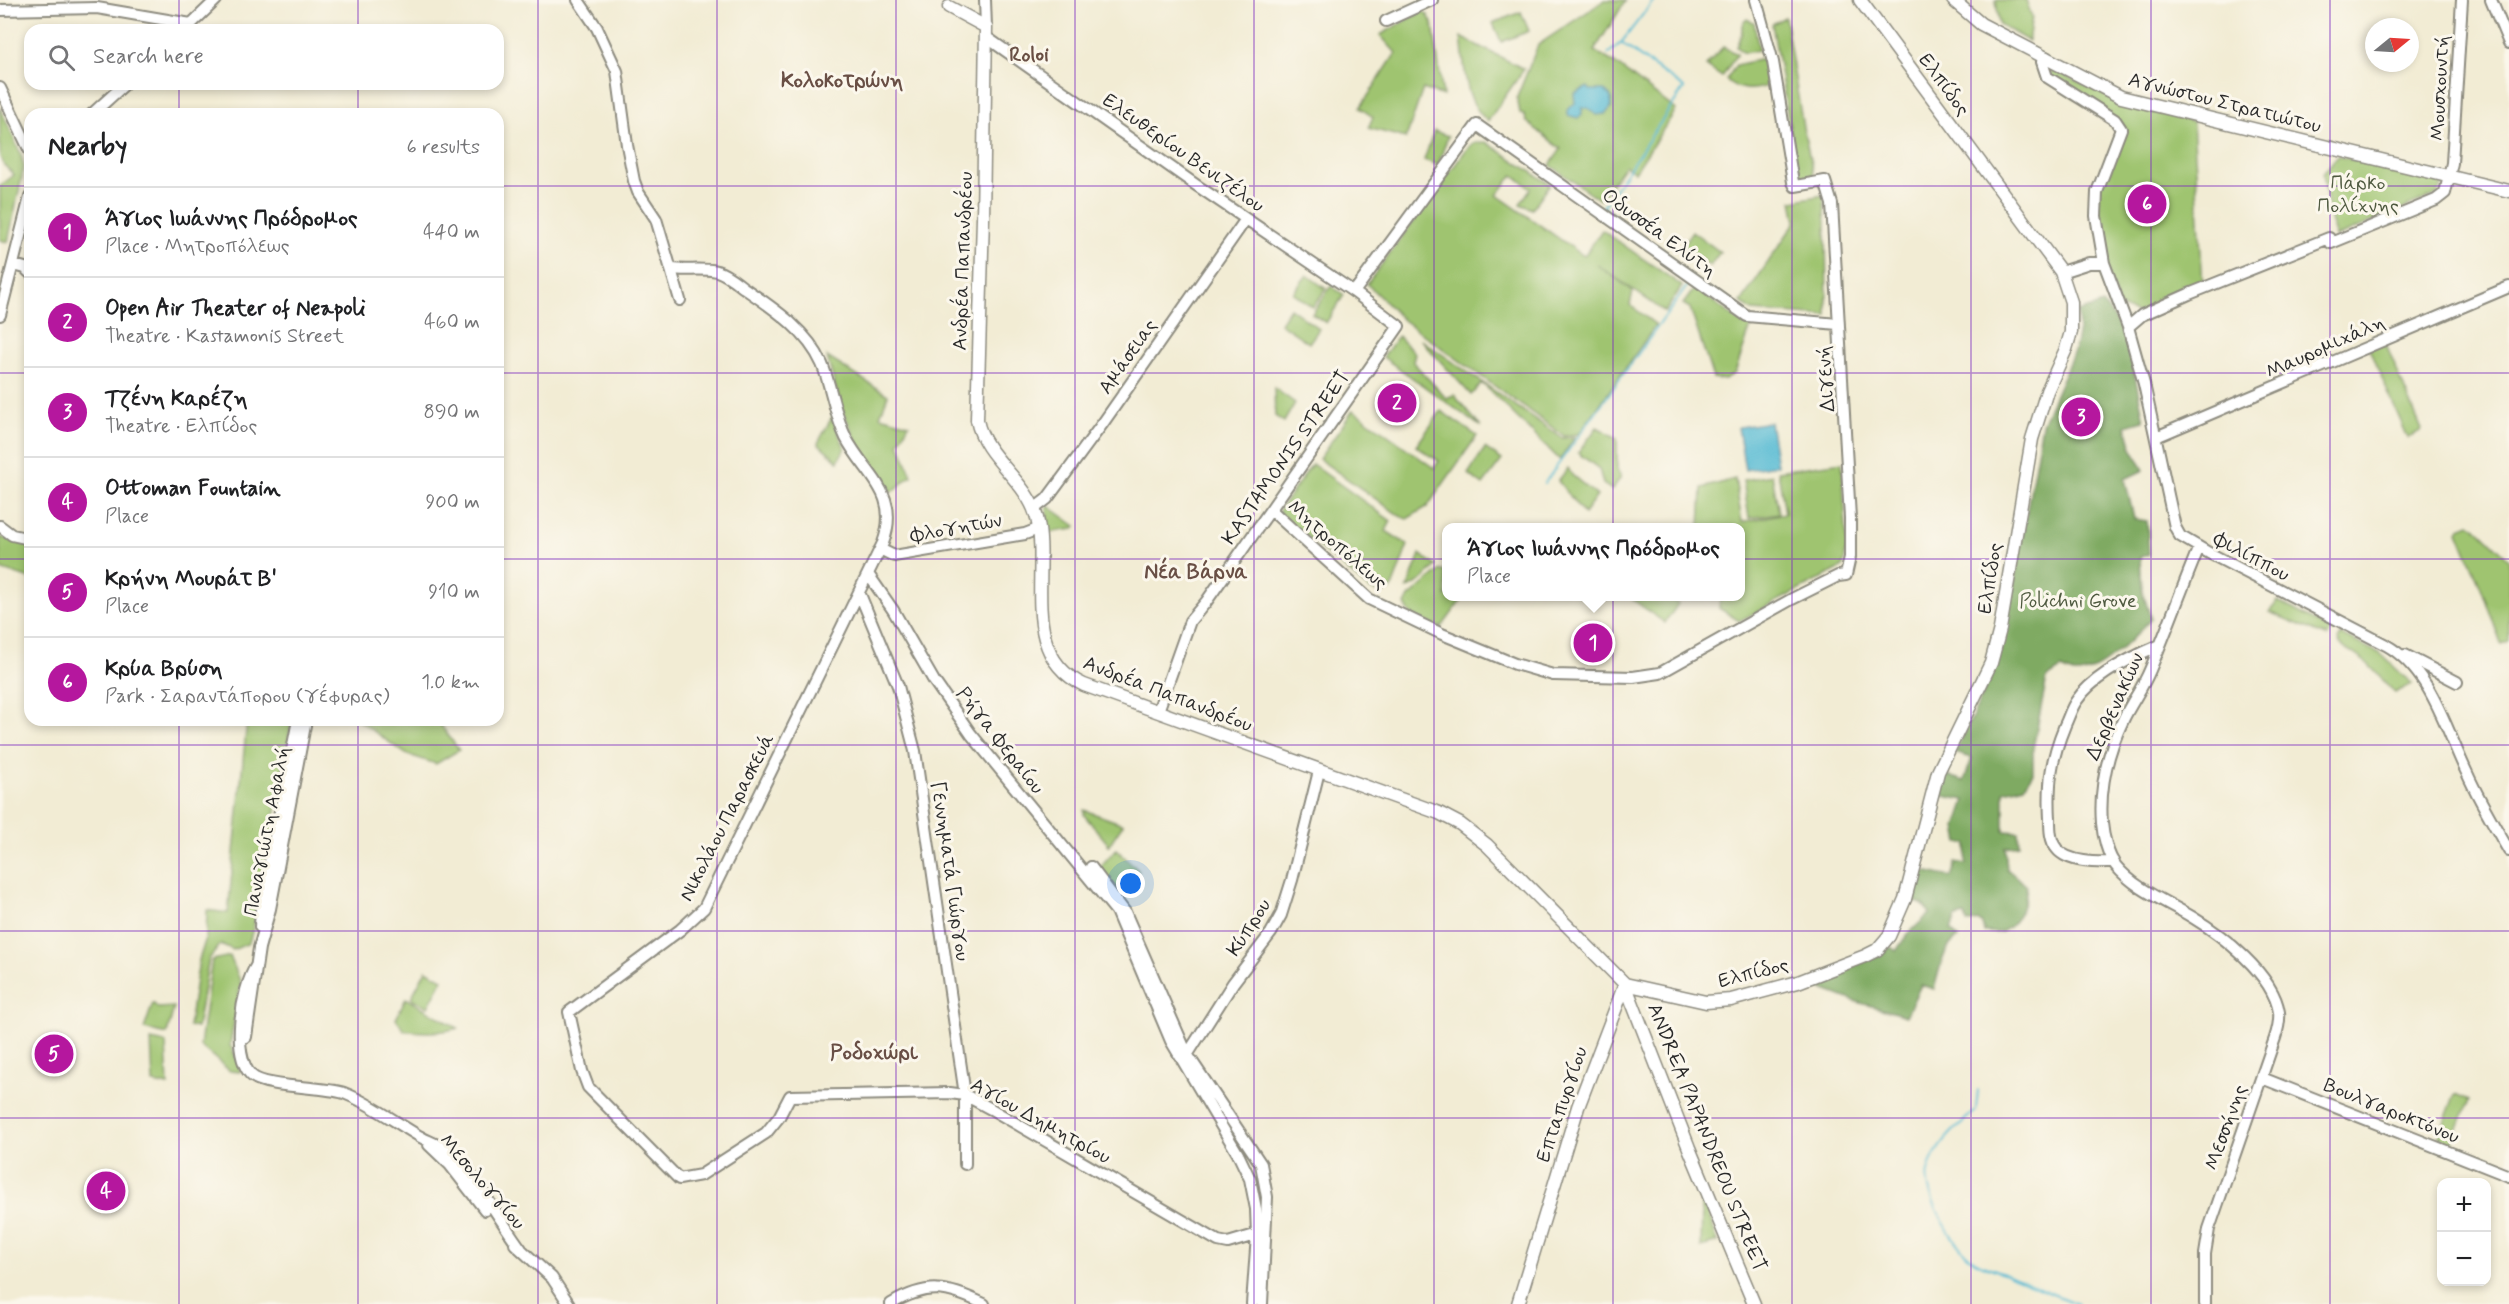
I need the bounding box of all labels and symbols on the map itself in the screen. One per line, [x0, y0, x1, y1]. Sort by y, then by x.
north arrow [2365, 18, 2419, 72]
street label: Μουσχουντή [2424, 34, 2457, 142]
district label: Roloi [1009, 41, 1049, 69]
street label: Ελπίδος [1912, 48, 1976, 122]
street label: Αγνώστου Στρατιώτου [2125, 66, 2324, 140]
district label: Κολοκοτρώνη [781, 67, 903, 95]
street label: Ελευθερίου Βενιζέλου [1097, 87, 1269, 219]
park label: Πάρκο Πολίχνης [2317, 170, 2399, 220]
street label: Ανδρέα Παπανδρέου [947, 171, 980, 351]
street label: Οδυσσέα Ελύτη [1596, 182, 1722, 284]
pin: 6 [2128, 182, 2166, 226]
street label: Μαυρομιχάλη [2262, 309, 2390, 386]
street label: Αμάσειας [1093, 314, 1164, 400]
street label: Διγενή [1811, 345, 1842, 413]
street label: KASTAMONIS STREET [1216, 365, 1357, 551]
pin: 2 [1378, 380, 1416, 426]
pin: 3 [2062, 394, 2100, 440]
street label: Μητροπόλεως [1281, 494, 1393, 596]
street label: Φλογητών [907, 507, 1004, 550]
street label: Φιλίππου [2208, 526, 2294, 589]
street label: Ελπίδος [1972, 541, 2009, 616]
district label: Νέα Βάρνα [1144, 557, 1248, 586]
park label: Polichni Grove [2019, 588, 2137, 615]
pin: 1 [1574, 620, 1612, 666]
street label: Δερβενακίων [2080, 648, 2151, 765]
street label: Ανδρέα Παπανδρέου [1079, 650, 1256, 739]
street label: Ρήγα Φεραίου [950, 682, 1050, 800]
street label: Νικολάου Παρασκευά [673, 729, 781, 906]
street label: Παναγιώτη Αφαλή [238, 744, 297, 919]
street label: Γεννηματά Γιώργου [924, 780, 975, 963]
your location [1116, 869, 1145, 898]
street label: Κύπρου [1221, 894, 1278, 962]
street label: Ελπίδος [1715, 952, 1792, 995]
street label: ANDREA PAPANDREOU STREET [1640, 999, 1773, 1276]
pin: 5 [34, 1032, 74, 1076]
district label: Ροδοχώρι [830, 1039, 919, 1067]
street label: Επταπυργίου [1530, 1043, 1595, 1166]
street label: Αγίου Δημητρίου [965, 1072, 1115, 1171]
street label: Βουλγαροκτόνου [2320, 1072, 2463, 1151]
street label: Μεσσήνης [2198, 1081, 2254, 1174]
street label: Μεσολογγίου [433, 1128, 531, 1236]
pin: 4 [86, 1168, 126, 1214]

